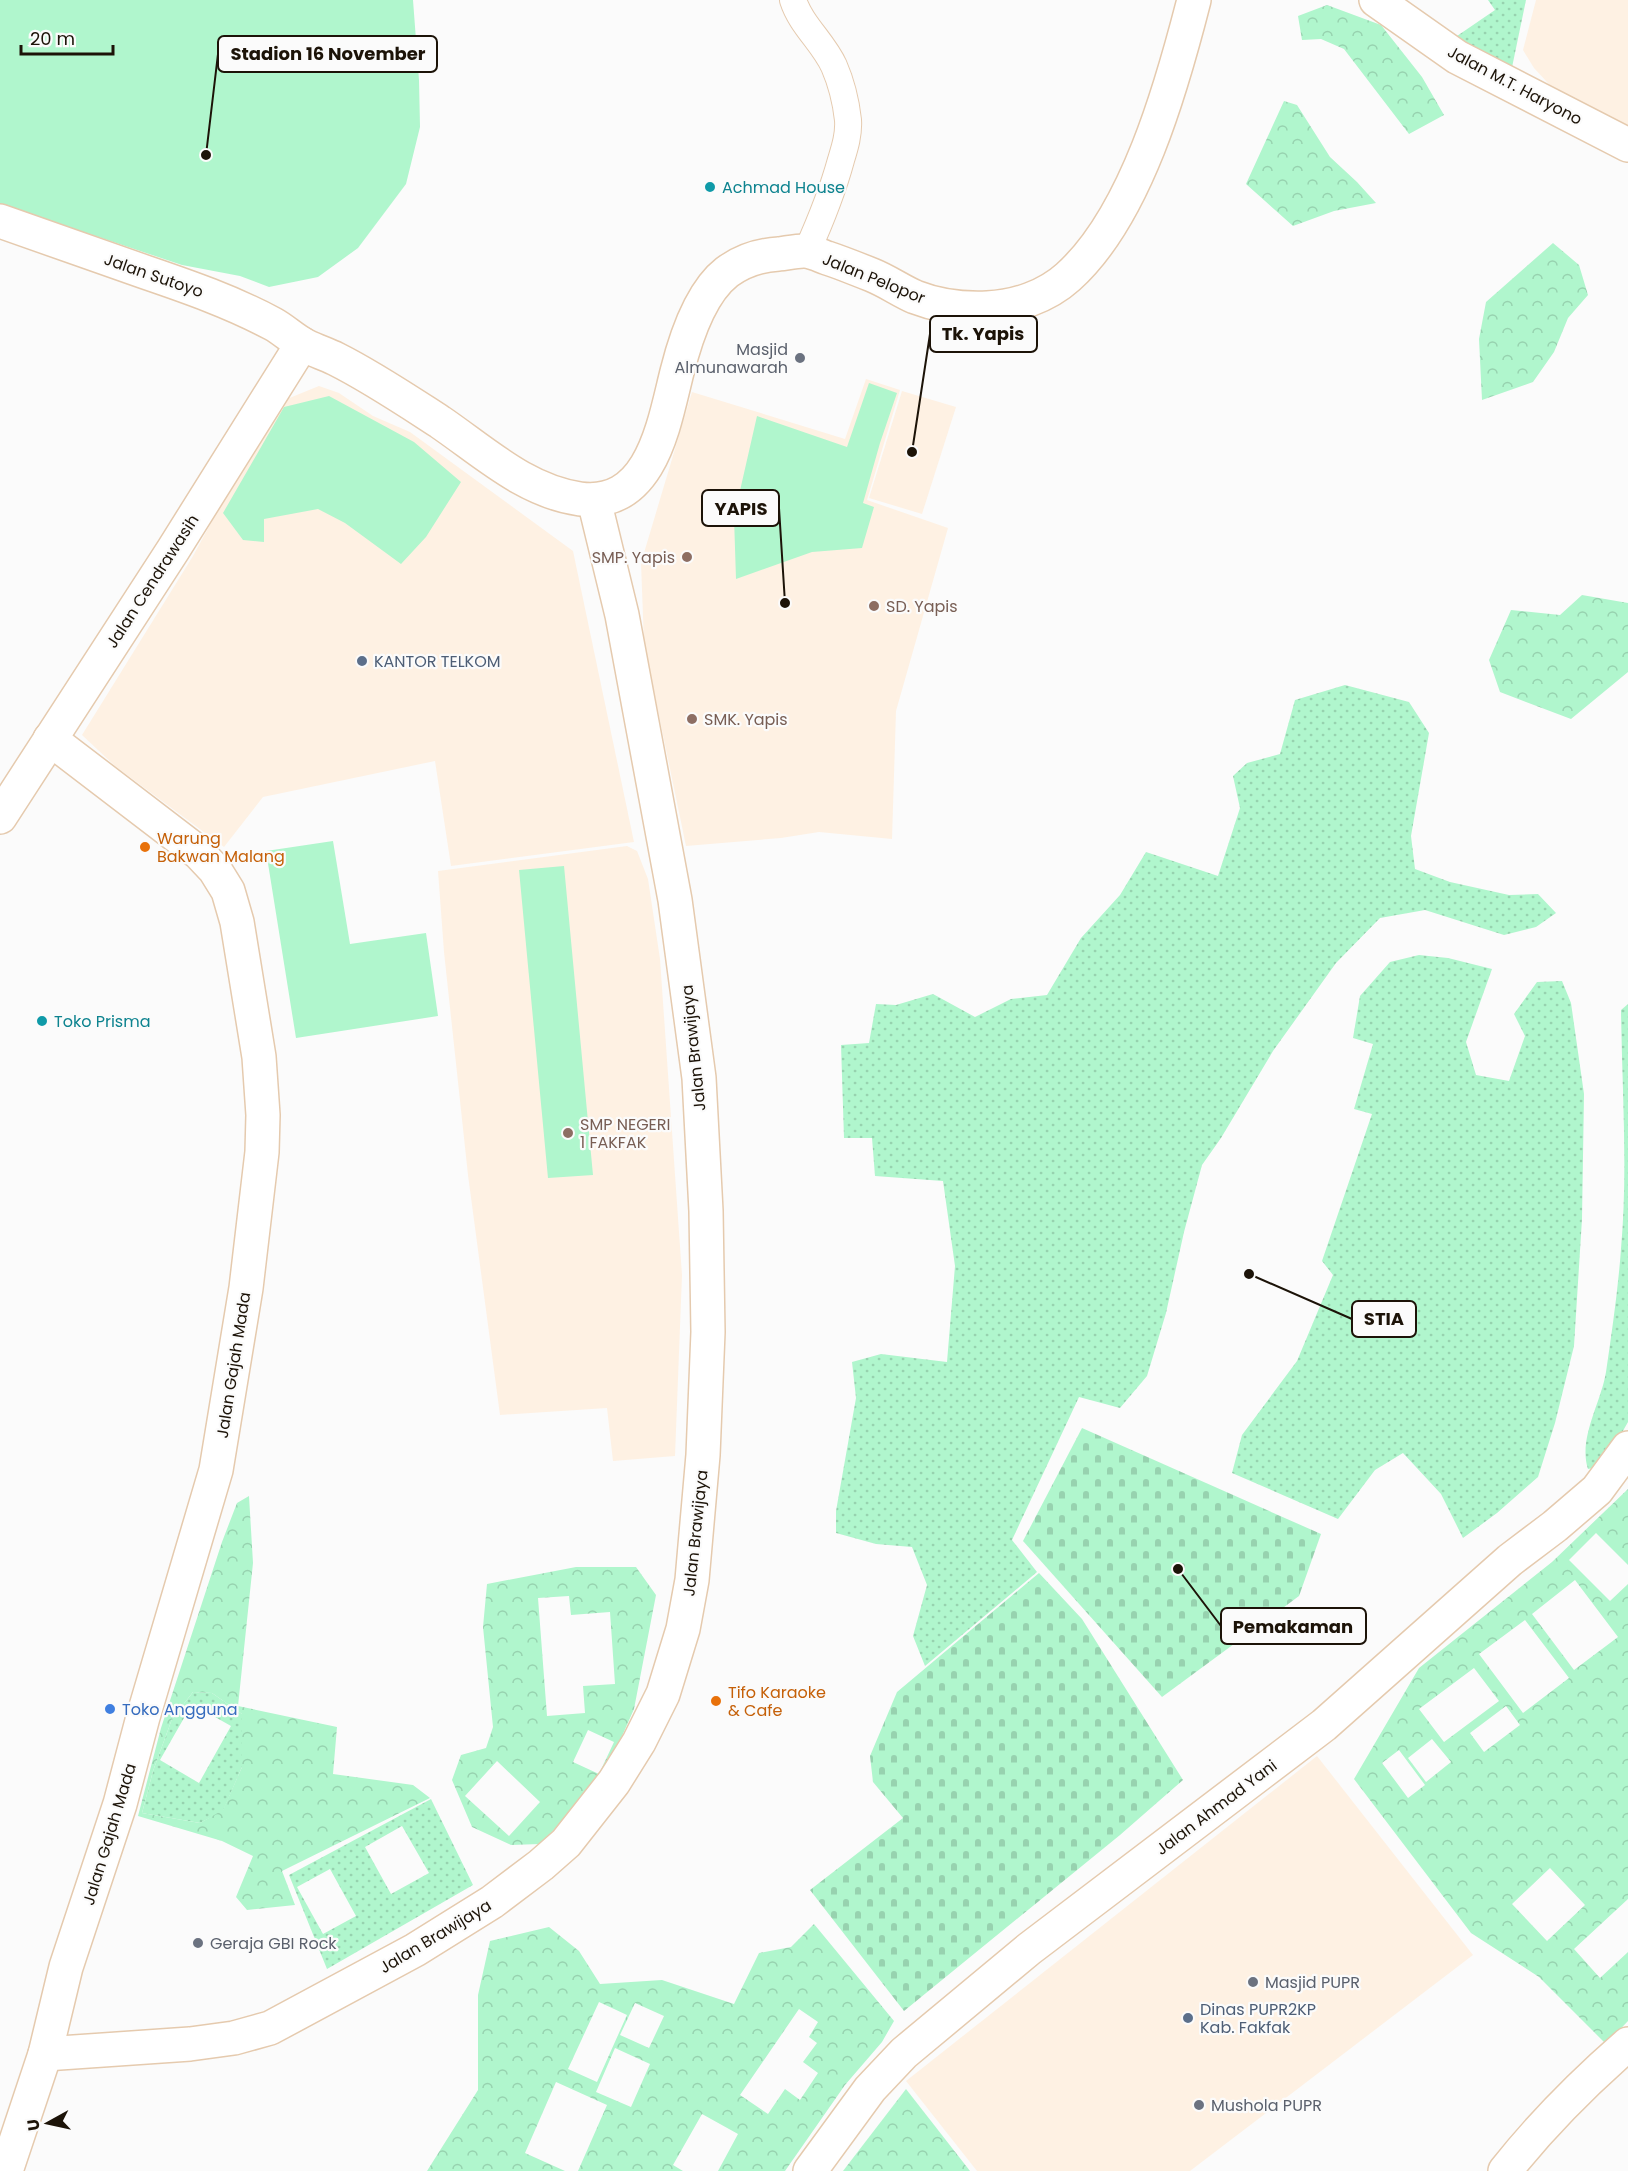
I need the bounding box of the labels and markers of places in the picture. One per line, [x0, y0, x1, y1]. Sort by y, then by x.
callout: Stadion 16 November [218, 36, 437, 72]
place label: Achmad House [722, 176, 845, 199]
marker: Achmad House [703, 180, 717, 194]
callout: Tk. Yapis [930, 316, 1037, 352]
place label: Masjid Almunawarah [675, 338, 788, 379]
marker: Masjid Almunawarah [793, 351, 807, 365]
callout: YAPIS [702, 490, 779, 526]
place label: SMP. Yapis [592, 546, 675, 569]
marker: SMP. Yapis [680, 550, 694, 564]
place label: SD. Yapis [886, 595, 958, 618]
marker: SD. Yapis [867, 599, 881, 613]
place label: KANTOR TELKOM [374, 650, 501, 673]
marker: KANTOR TELKOM [355, 654, 369, 668]
place label: SMK. Yapis [704, 708, 788, 731]
marker: SMK. Yapis [685, 712, 699, 726]
place label: Warung Bakwan Malang [157, 827, 285, 868]
marker: Warung Bakwan Malang [138, 840, 152, 854]
place label: Toko Prisma [54, 1010, 150, 1033]
marker: Toko Prisma [35, 1014, 49, 1028]
place label: SMP NEGERI 1 FAKFAK [580, 1113, 670, 1154]
marker: SMP NEGERI 1 FAKFAK [561, 1126, 575, 1140]
callout: STIA [1352, 1301, 1416, 1337]
callout: Pemakaman [1221, 1608, 1366, 1644]
place label: Tifo Karaoke & Cafe [728, 1681, 826, 1722]
marker: Tifo Karaoke & Cafe [709, 1694, 723, 1708]
place label: Toko Angguna [122, 1698, 238, 1721]
marker: Toko Angguna [103, 1702, 117, 1716]
place label: Geraja GBI Rock [210, 1932, 337, 1955]
marker: Geraja GBI Rock [191, 1936, 205, 1950]
place label: Masjid PUPR [1265, 1971, 1360, 1994]
marker: Masjid PUPR [1246, 1975, 1260, 1989]
place label: Dinas PUPR2KP Kab. Fakfak [1200, 1998, 1316, 2039]
marker: Dinas PUPR2KP Kab. Fakfak [1181, 2011, 1195, 2025]
place label: Mushola PUPR [1211, 2094, 1322, 2117]
marker: Mushola PUPR [1192, 2098, 1206, 2112]

